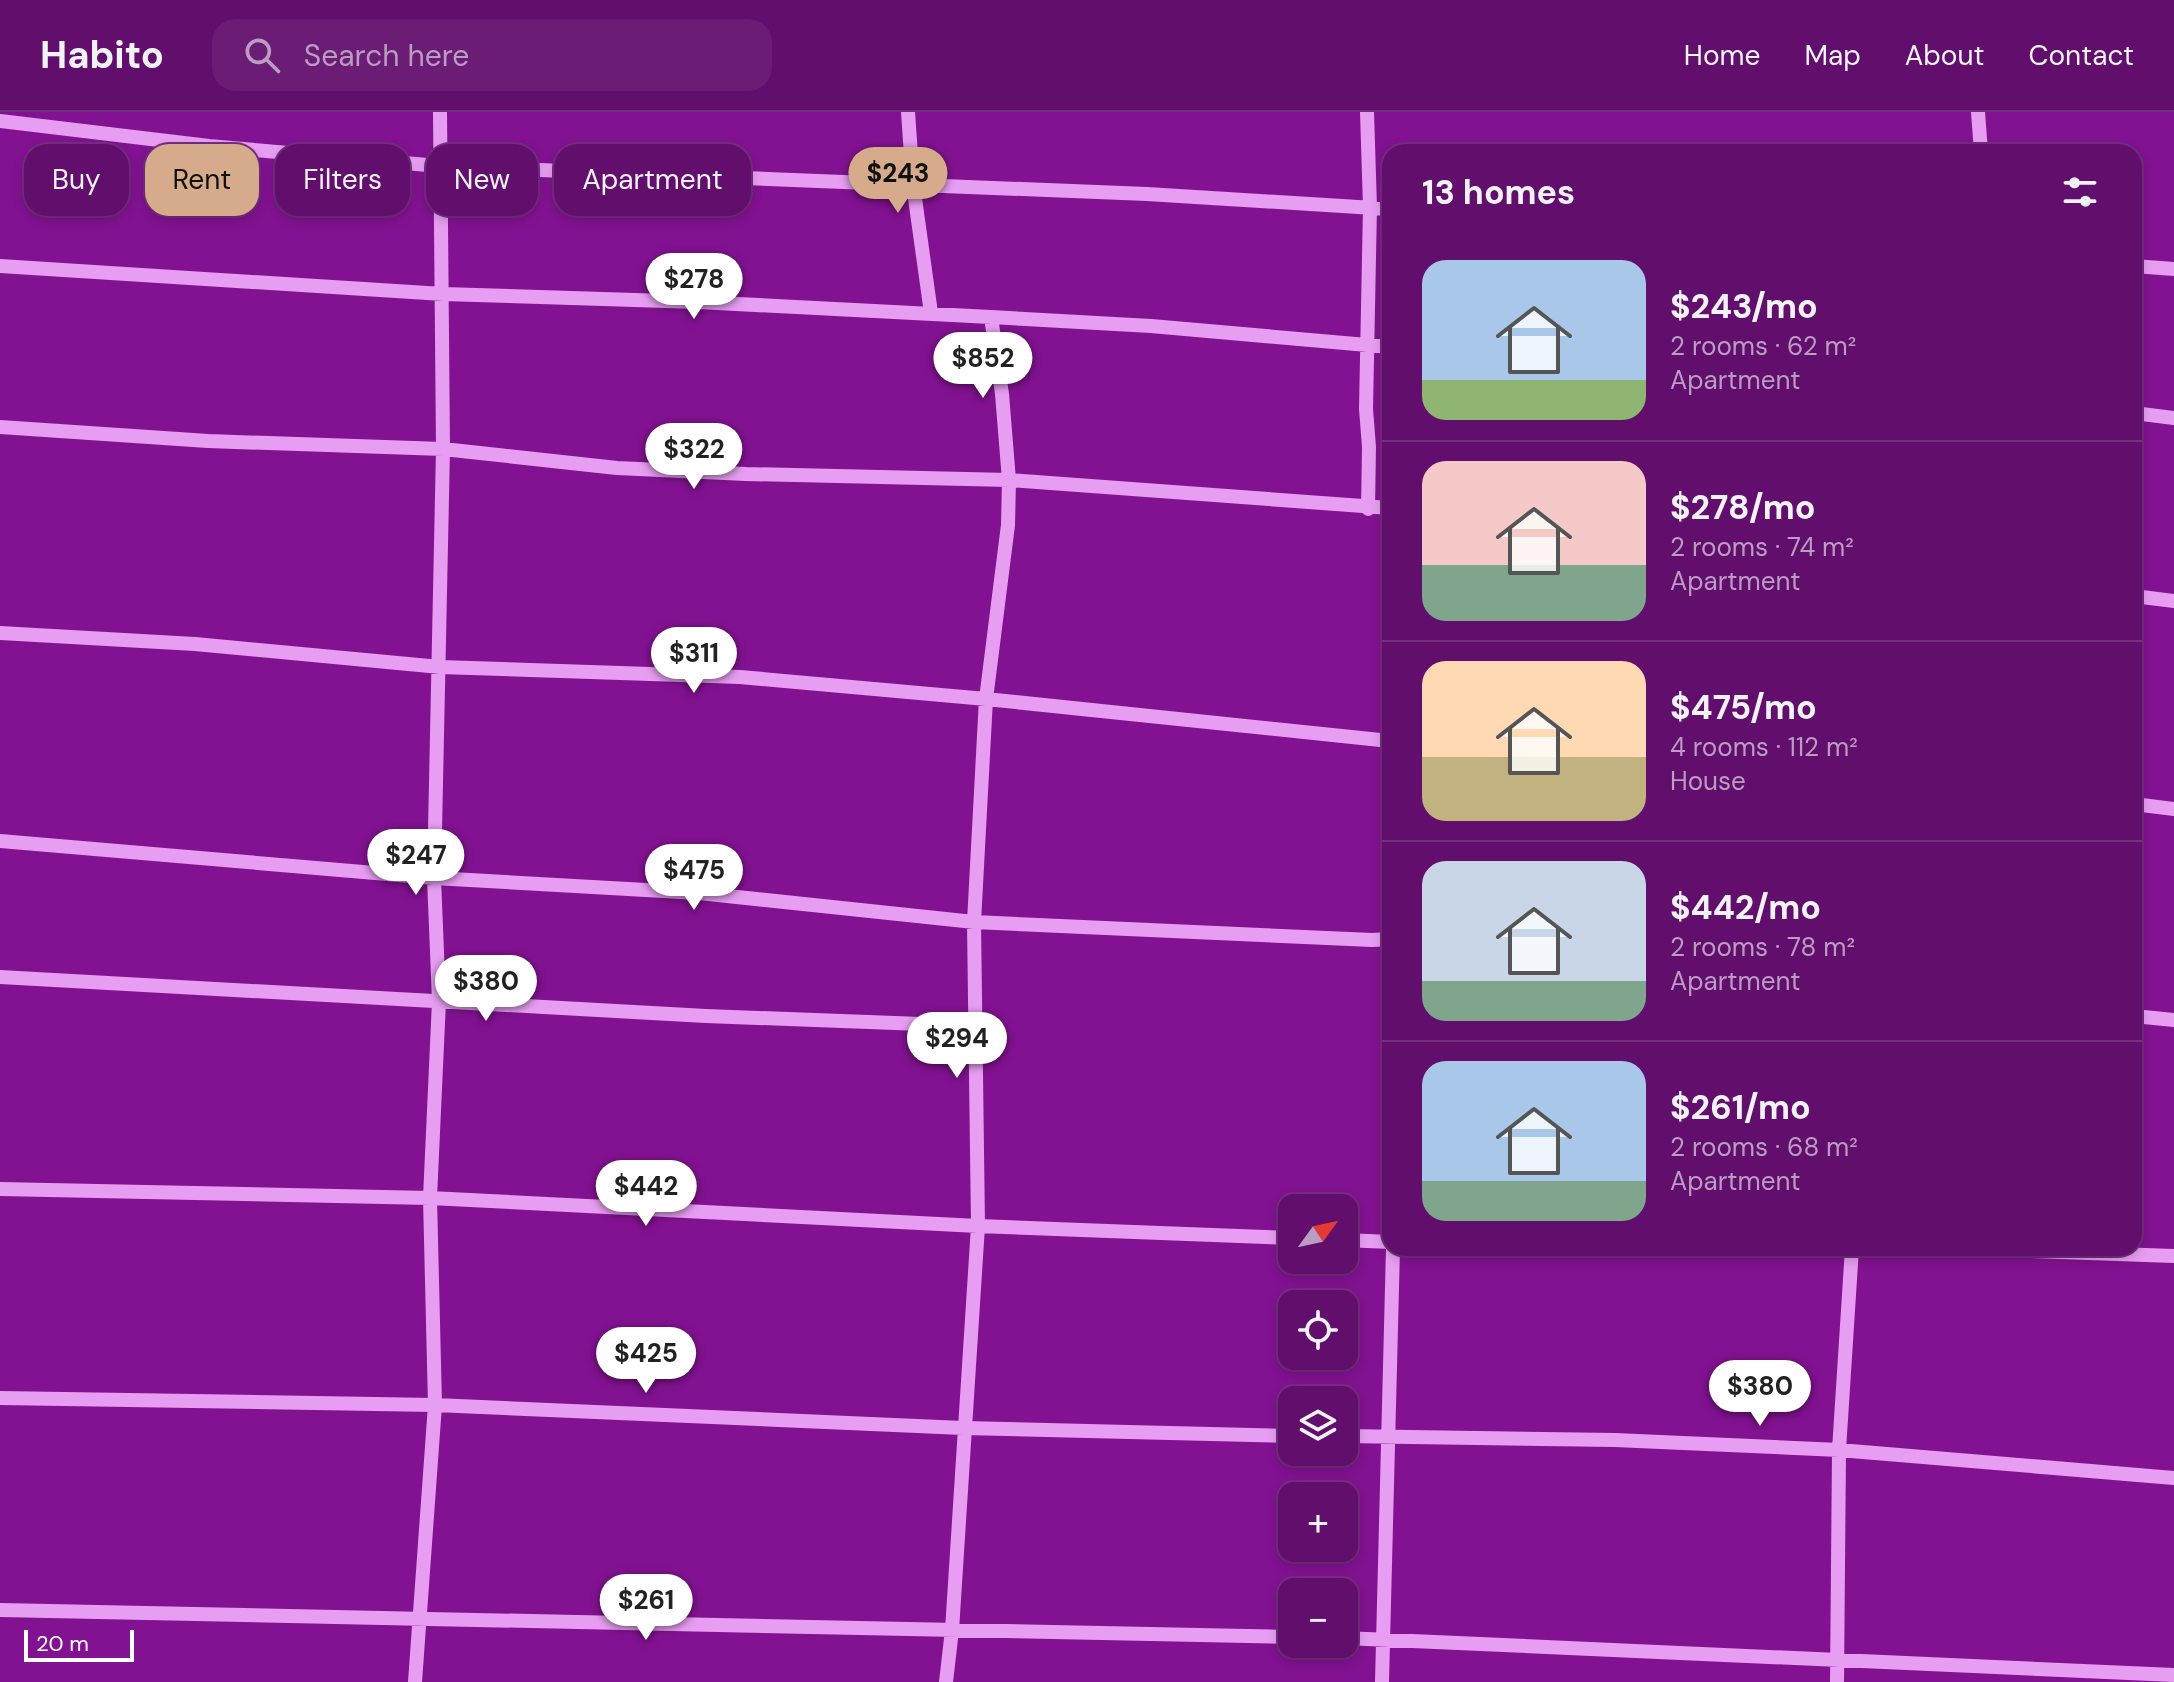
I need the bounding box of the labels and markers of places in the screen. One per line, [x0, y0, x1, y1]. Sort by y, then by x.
pin: $243 [851, 147, 945, 215]
pin: $278 [647, 253, 741, 321]
pin: $852 [936, 332, 1030, 400]
pin: $322 [647, 423, 741, 491]
pin: $311 [647, 627, 741, 695]
pin: $247 [369, 829, 463, 897]
pin: $475 [647, 844, 741, 912]
pin: $380 [439, 955, 533, 1023]
pin: $294 [910, 1012, 1004, 1080]
pin: $442 [599, 1160, 693, 1228]
pin: $425 [599, 1327, 693, 1395]
pin: $380 [1713, 1360, 1807, 1428]
pin: $261 [599, 1574, 693, 1642]

